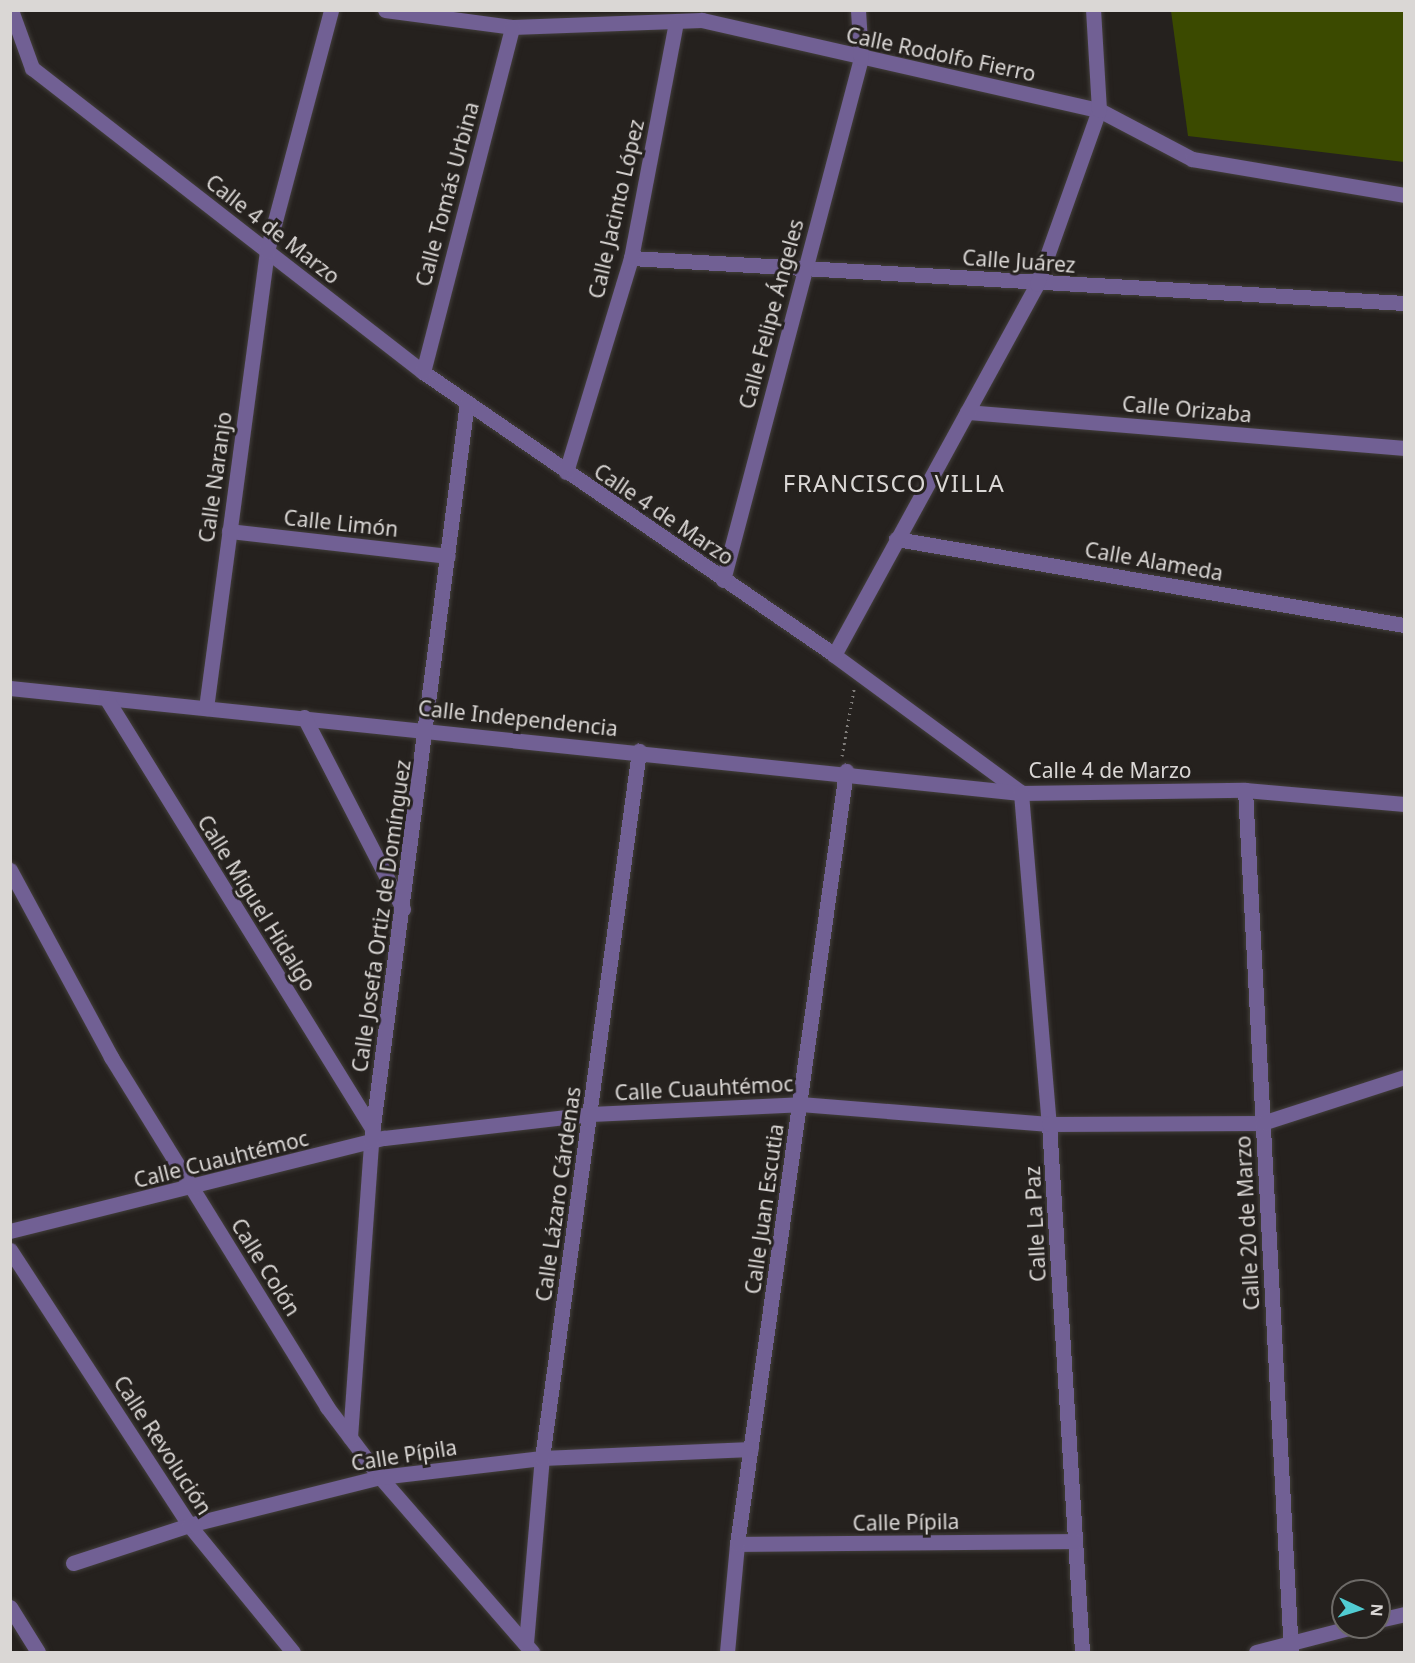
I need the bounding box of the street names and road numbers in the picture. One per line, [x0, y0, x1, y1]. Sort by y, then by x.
street label: Calle Rodolfo Fierro [844, 22, 1038, 86]
street label: Calle Tomás Urbina [410, 99, 484, 289]
street label: Calle Jacinto López [583, 117, 649, 301]
street label: Calle 4 de Marzo [201, 169, 345, 289]
street label: Calle Felipe Ángeles [734, 216, 808, 412]
street label: Calle Juárez [962, 244, 1076, 278]
street label: Calle Orizaba [1121, 391, 1253, 427]
street label: Calle Naranjo [193, 410, 237, 544]
street label: Calle 4 de Marzo [589, 458, 739, 570]
street label: Calle Limón [283, 504, 399, 542]
street label: Calle Alameda [1083, 536, 1225, 586]
street label: Calle Independencia [417, 695, 619, 741]
street label: Calle 4 de Marzo [1029, 757, 1191, 783]
street label: Calle Josefa Ortiz de Domínguez [347, 758, 415, 1074]
street label: Calle Miguel Hidalgo [193, 810, 321, 996]
street label: Calle Cuauhtémoc [614, 1071, 794, 1105]
street label: Calle Lázaro Cárdenas [530, 1085, 586, 1303]
street label: Calle Juan Escutia [740, 1122, 788, 1296]
street label: Calle Cuauhtémoc [131, 1125, 311, 1193]
street label: Calle 20 de Marzo [1230, 1135, 1264, 1311]
street label: Calle La Paz [1019, 1166, 1051, 1282]
street label: Calle Colón [226, 1214, 306, 1320]
street label: Calle Revolución [109, 1371, 217, 1519]
street label: Calle Pípila [349, 1434, 459, 1476]
street label: Calle Pípila [852, 1508, 960, 1536]

